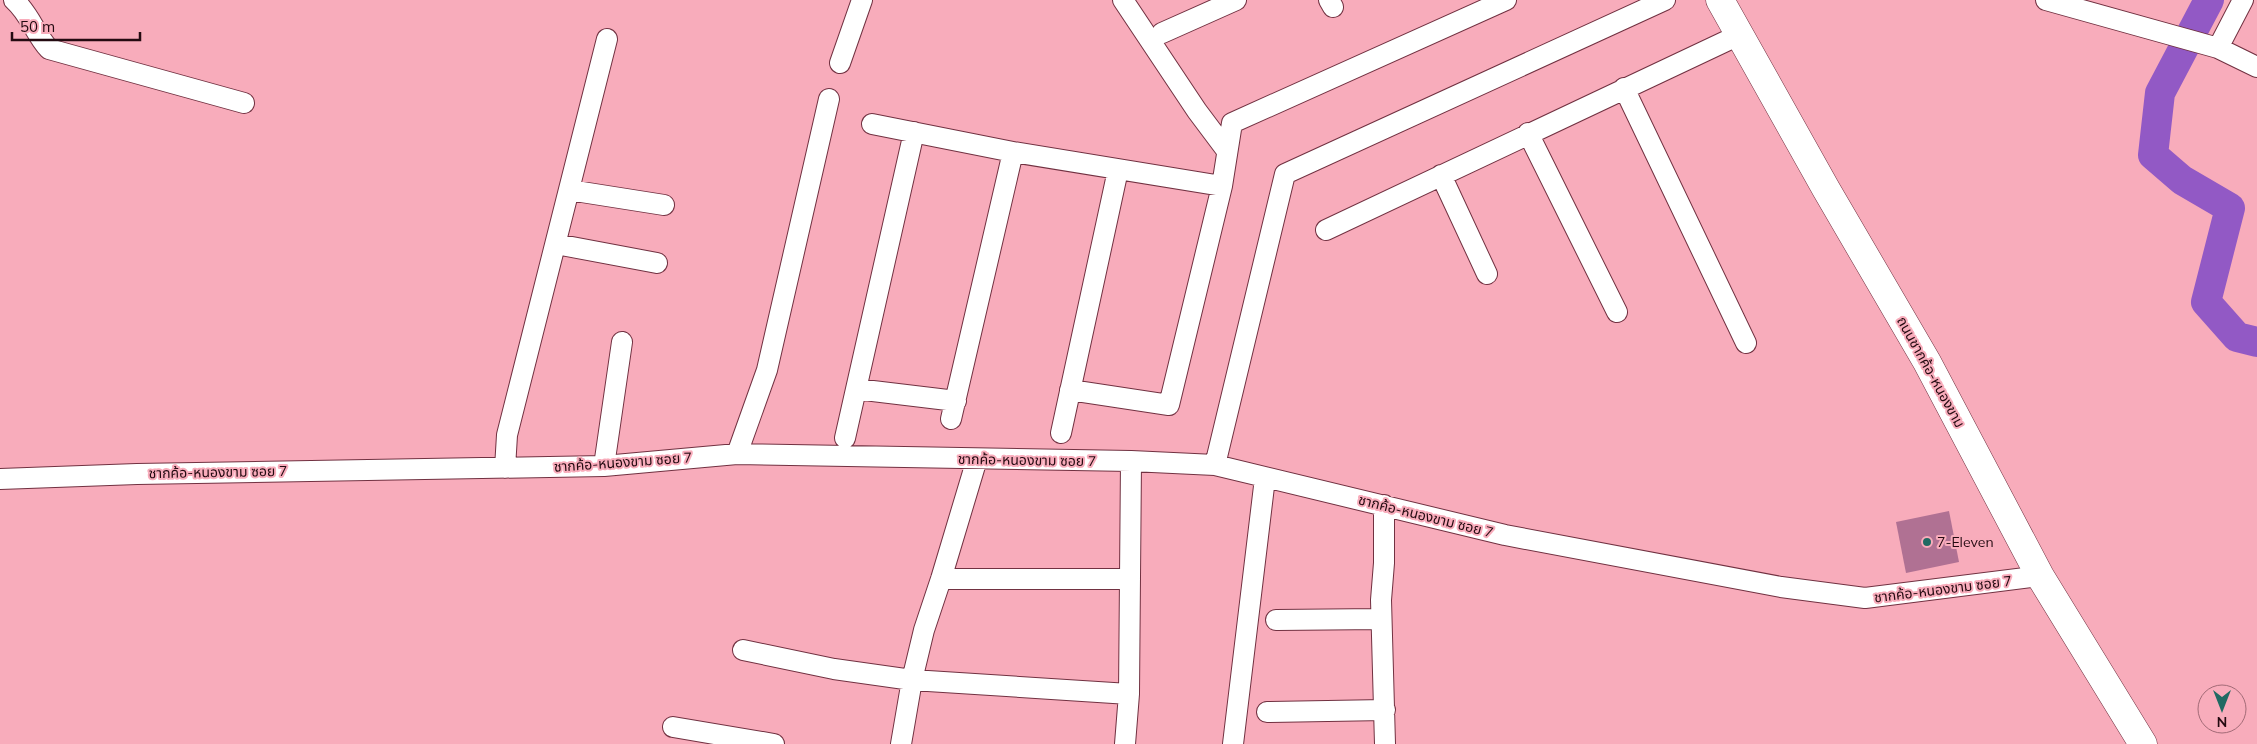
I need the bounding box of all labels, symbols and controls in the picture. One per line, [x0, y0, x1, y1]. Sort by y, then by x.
scale bar [12, 10, 140, 42]
text: 50 m [20, 17, 55, 36]
street label: ถนนชากค้อ-หนองขาม [1893, 313, 1969, 431]
street label: ชากค้อ-หนองขาม ซอย 7 [553, 448, 693, 476]
street label: ชากค้อ-หนองขาม ซอย 7 [958, 450, 1096, 470]
street label: ชากค้อ-หนองขาม ซอย 7 [149, 462, 287, 482]
street label: ชากค้อ-หนองขาม ซอย 7 [1357, 491, 1495, 541]
place label: 7-Eleven [1937, 533, 1994, 551]
marker: 7-Eleven [1921, 536, 1933, 548]
street label: ชากค้อ-หนองขาม ซอย 7 [1873, 572, 2013, 606]
north arrow [2197, 684, 2247, 734]
text: N [2217, 713, 2227, 731]

